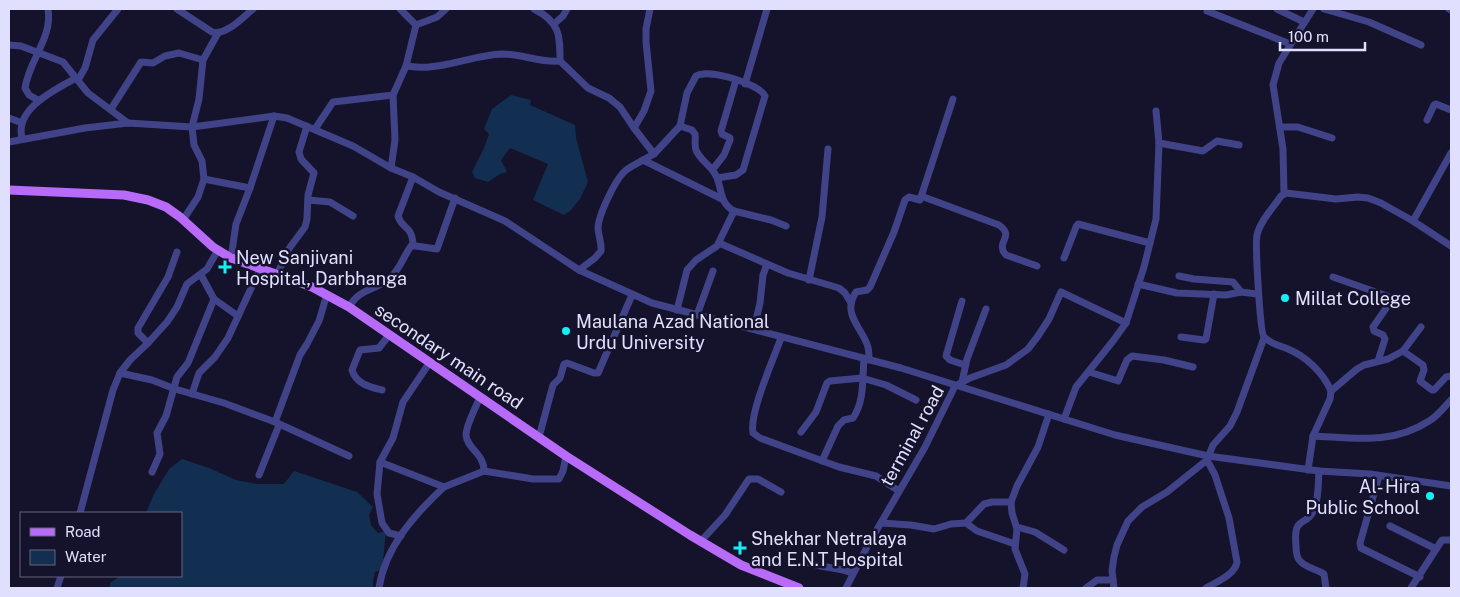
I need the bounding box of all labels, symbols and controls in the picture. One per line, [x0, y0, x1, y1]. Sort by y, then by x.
scale bar [1280, 20, 1365, 52]
text: 100 m [1288, 28, 1329, 45]
place label: New Sanjivani Hospital, Darbhanga [236, 247, 407, 289]
marker: New Sanjivani Hospital, Darbhanga [218, 260, 232, 274]
place label: Millat College [1295, 288, 1411, 309]
marker: Millat College [1279, 292, 1291, 304]
street label: secondary main road [371, 299, 527, 413]
place label: Maulana Azad National Urdu University [576, 311, 770, 353]
marker: Maulana Azad National Urdu University [560, 325, 572, 337]
street label: terminal road [876, 382, 948, 490]
place label: Al- Hira Public School [1306, 476, 1420, 518]
marker: Al- Hira Public School [1424, 490, 1436, 502]
legend [20, 512, 182, 577]
text: Road [65, 523, 101, 540]
place label: Shekhar Netralaya and E.N.T Hospital [751, 528, 907, 570]
marker: Shekhar Netralaya and E.N.T Hospital [733, 541, 747, 555]
text: Water [65, 548, 107, 565]

